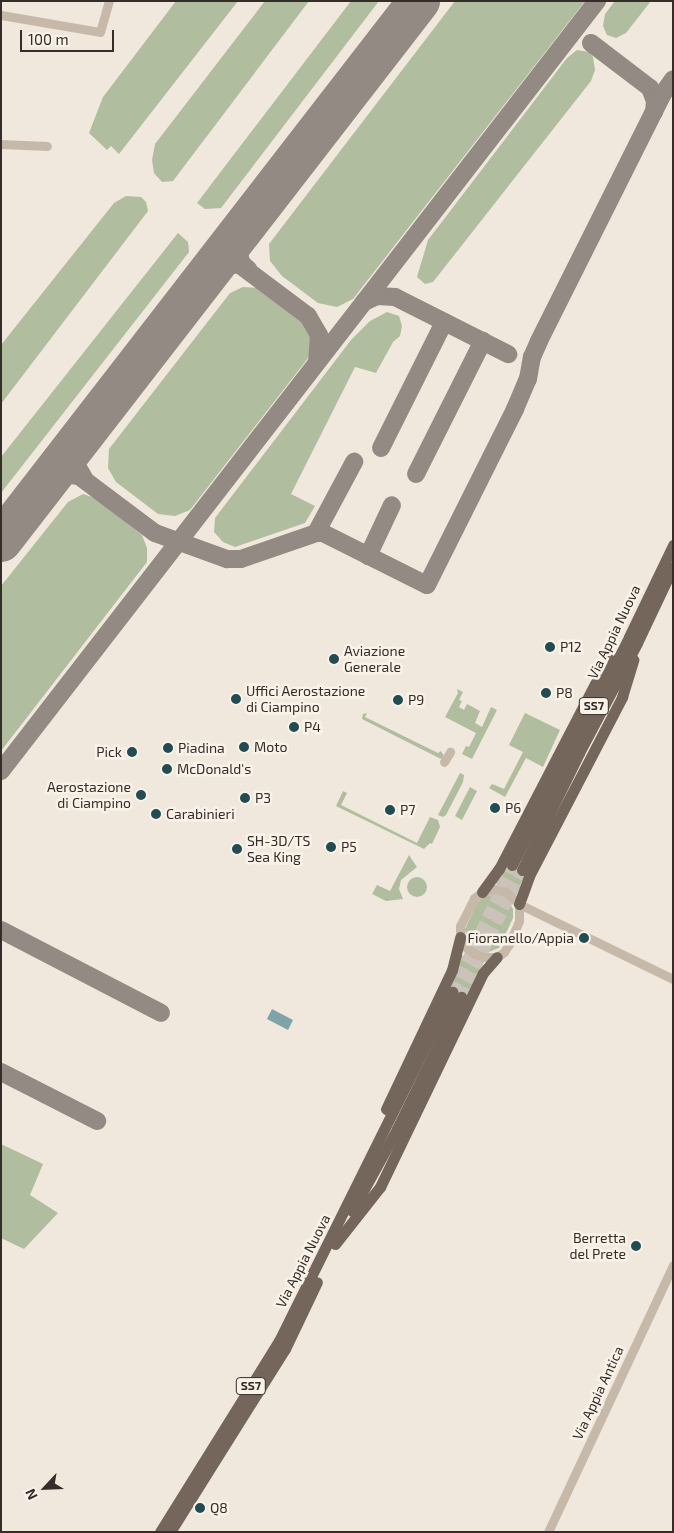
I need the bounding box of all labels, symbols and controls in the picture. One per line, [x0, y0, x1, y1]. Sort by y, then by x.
scale bar [22, 20, 116, 52]
text: 100 m [28, 30, 69, 48]
street label: Via Appia Nuova [584, 582, 644, 682]
place label: P12 [560, 639, 582, 655]
marker: P12 [544, 641, 556, 653]
place label: Aviazione Generale [344, 643, 405, 676]
marker: Aviazione Generale [328, 653, 340, 665]
place label: Uffici Aerostazione di Ciampino [246, 683, 366, 716]
place label: P8 [556, 685, 573, 701]
marker: P8 [540, 687, 552, 699]
place label: P9 [408, 692, 424, 708]
marker: Uffici Aerostazione di Ciampino [230, 693, 242, 705]
marker: P9 [392, 694, 404, 706]
road number: SS7 [578, 696, 610, 716]
place label: P4 [304, 719, 321, 735]
marker: P4 [288, 721, 300, 733]
place label: Moto [254, 739, 288, 755]
place label: Piadina [178, 740, 225, 756]
marker: Moto [238, 741, 250, 753]
marker: Piadina [162, 742, 174, 754]
place label: Pick [96, 744, 122, 760]
marker: Pick [126, 746, 138, 758]
place label: McDonald's [177, 761, 251, 777]
marker: McDonald's [161, 763, 173, 775]
place label: Aerostazione di Ciampino [47, 779, 131, 812]
marker: Aerostazione di Ciampino [135, 789, 147, 801]
place label: P3 [255, 790, 271, 806]
marker: P3 [239, 792, 251, 804]
place label: P6 [505, 800, 521, 816]
place label: P7 [400, 802, 415, 818]
marker: P6 [489, 802, 501, 814]
marker: P7 [384, 804, 396, 816]
place label: Carabinieri [166, 806, 235, 822]
marker: Carabinieri [150, 808, 162, 820]
place label: SH-3D/TS Sea King [247, 833, 310, 866]
place label: P5 [341, 839, 357, 855]
marker: P5 [325, 841, 337, 853]
marker: SH-3D/TS Sea King [231, 843, 243, 855]
place label: Fioranello/Appia [468, 930, 574, 946]
marker: Fioranello/Appia [578, 932, 590, 944]
street label: Via Appia Nuova [272, 1211, 334, 1311]
place label: Berretta del Prete [569, 1230, 626, 1262]
marker: Berretta del Prete [630, 1240, 642, 1252]
street label: Via Appia Antica [569, 1343, 627, 1443]
road number: SS7 [235, 1376, 267, 1395]
north arrow [20, 1463, 70, 1513]
text: N [21, 1486, 41, 1503]
place label: Q8 [210, 1500, 228, 1516]
marker: Q8 [194, 1502, 206, 1514]

